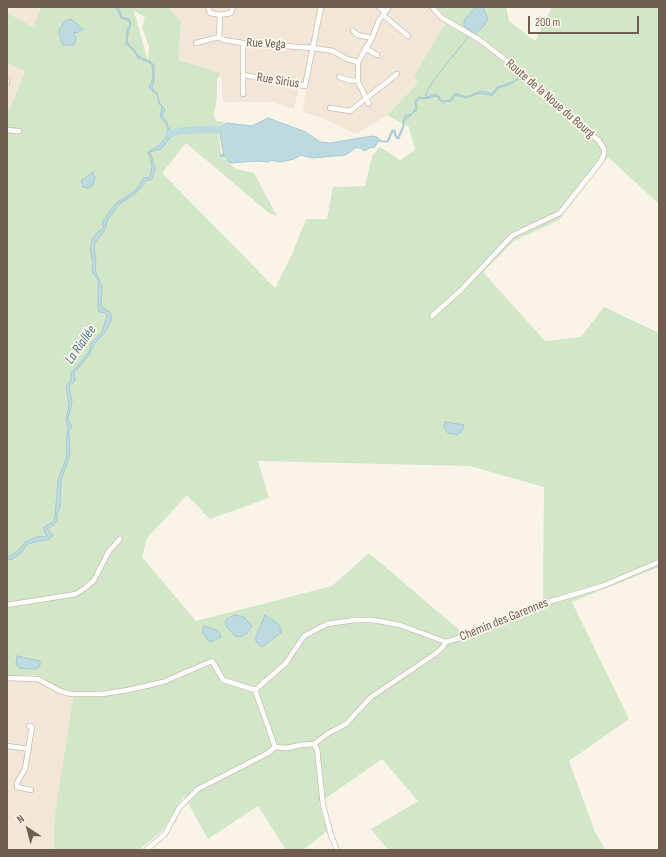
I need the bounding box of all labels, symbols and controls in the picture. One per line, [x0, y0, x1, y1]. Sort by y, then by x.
scale bar [530, 8, 641, 34]
text: 200 m [535, 15, 560, 30]
street label: Rue Vega [246, 35, 286, 53]
street label: Route de la Noue du Bourg [502, 56, 598, 142]
street label: Rue Sirius [256, 70, 300, 92]
water label: La Riallée [62, 322, 100, 368]
street label: Chemin des Garennes [457, 595, 551, 645]
north arrow [8, 809, 48, 849]
text: N [14, 812, 27, 826]

